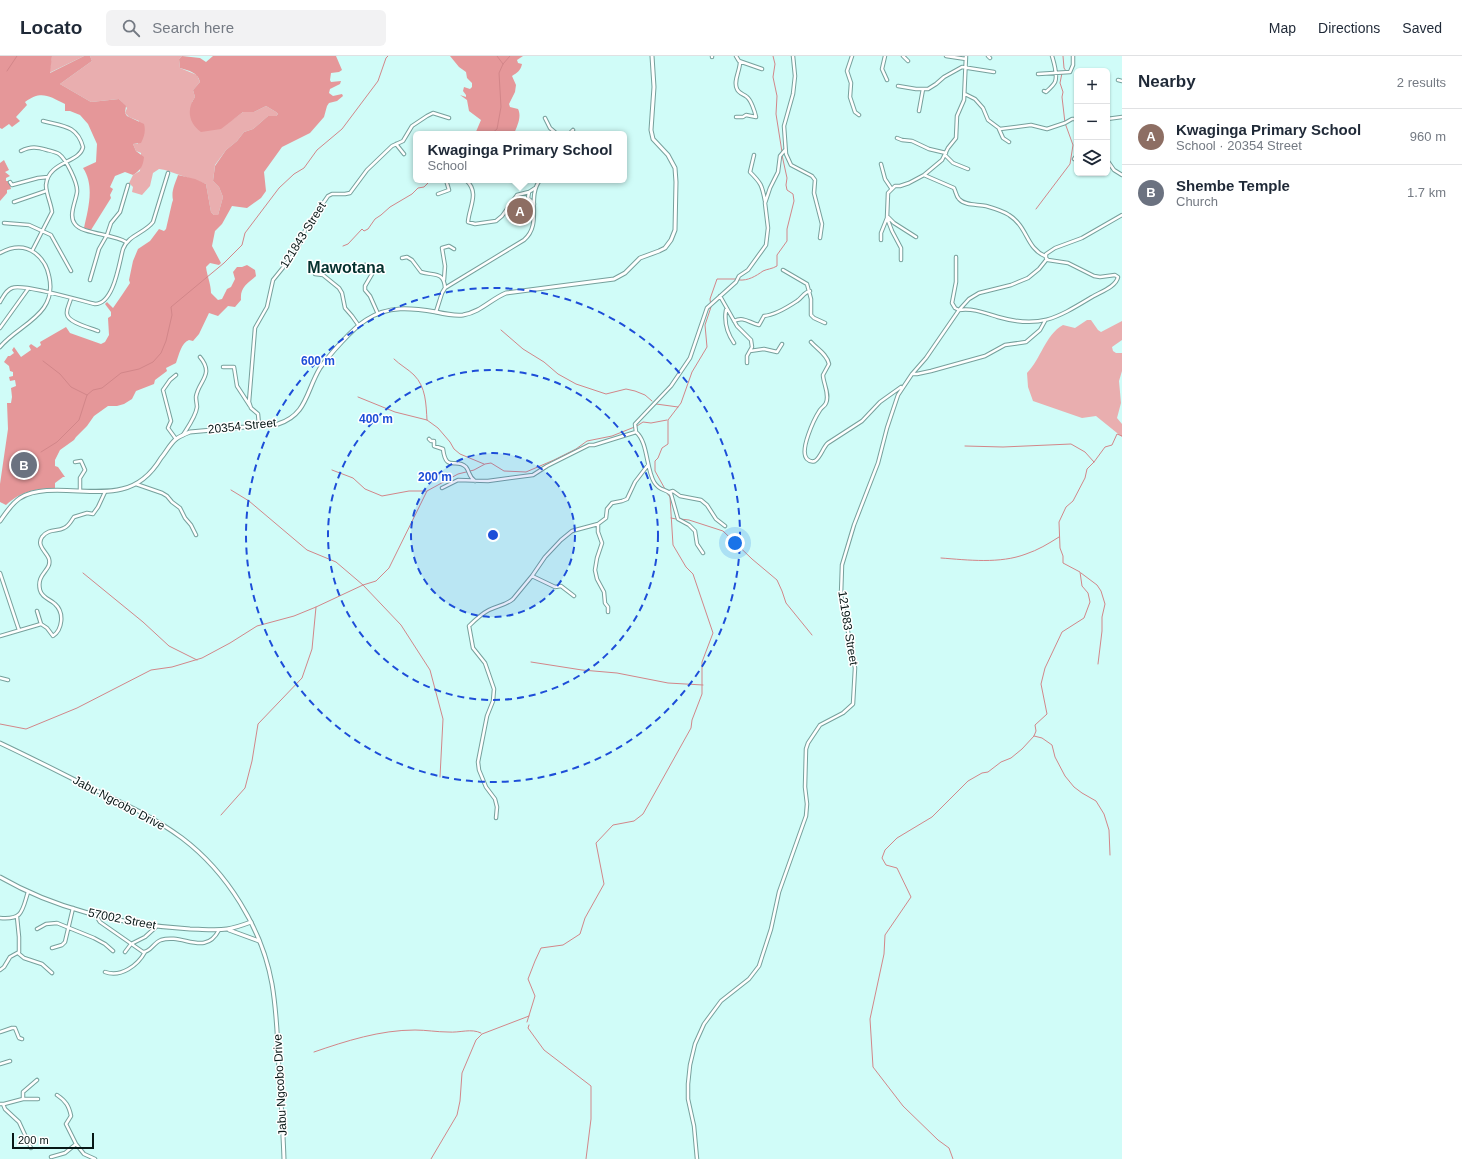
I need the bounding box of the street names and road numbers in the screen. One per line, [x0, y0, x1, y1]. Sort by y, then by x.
street label: 121843 Street [277, 199, 329, 271]
street label: 20354 Street [207, 415, 278, 437]
street label: 121983 Street [835, 590, 861, 667]
street label: Jabu Ngcobo Drive [71, 773, 168, 833]
street label: 57002 Street [87, 906, 158, 933]
street label: Jabu Ngcobo Drive [270, 1033, 290, 1136]

